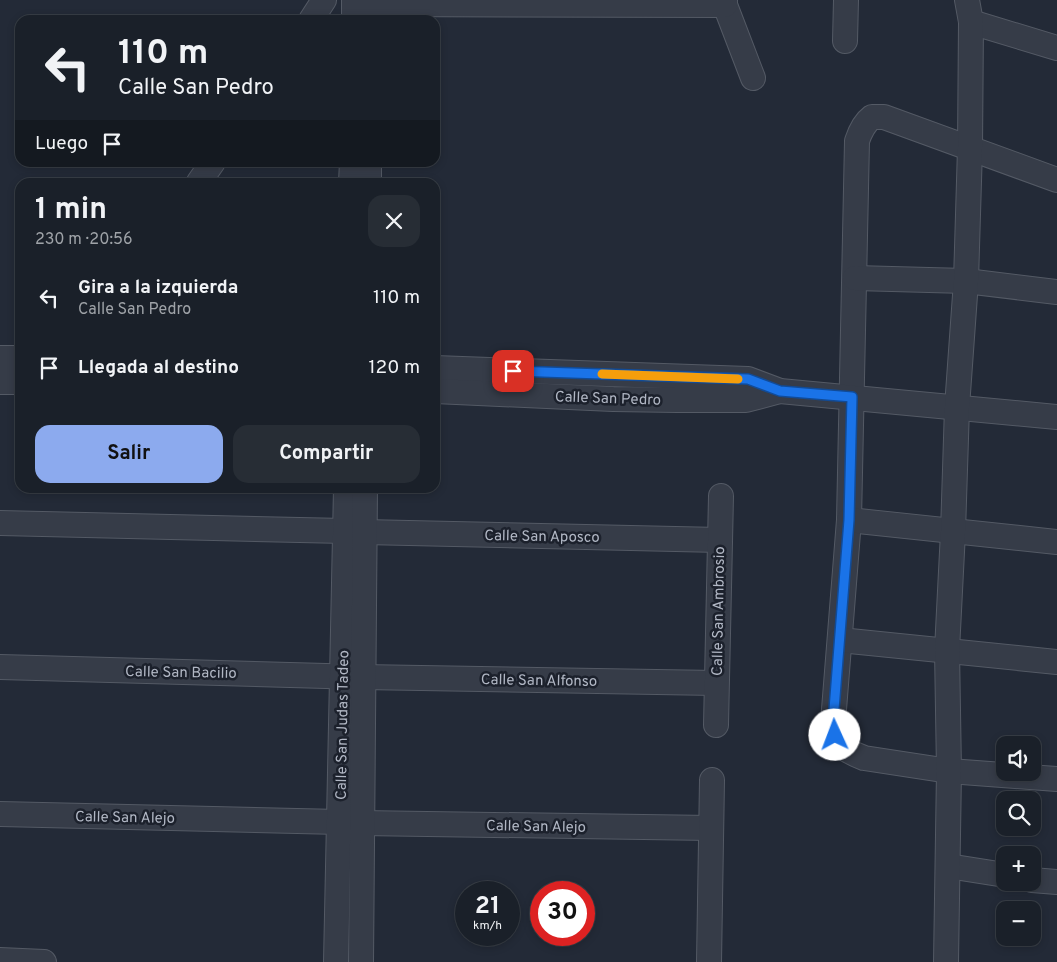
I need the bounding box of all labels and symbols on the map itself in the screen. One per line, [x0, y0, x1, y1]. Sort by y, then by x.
pin [492, 350, 534, 392]
street label: Calle San Pedro [555, 388, 661, 411]
street label: Calle San Aposco [484, 527, 600, 548]
street label: Calle San Ambrosio [709, 546, 730, 676]
street label: Calle San Judas Tadeo [333, 650, 354, 800]
street label: Calle San Bacilio [125, 663, 237, 684]
street label: Calle San Alfonso [481, 671, 597, 692]
position arrow [808, 708, 860, 760]
street label: Calle San Alejo [75, 808, 175, 829]
street label: Calle San Alejo [486, 817, 586, 838]
speed limit sign: 30 [530, 881, 595, 946]

